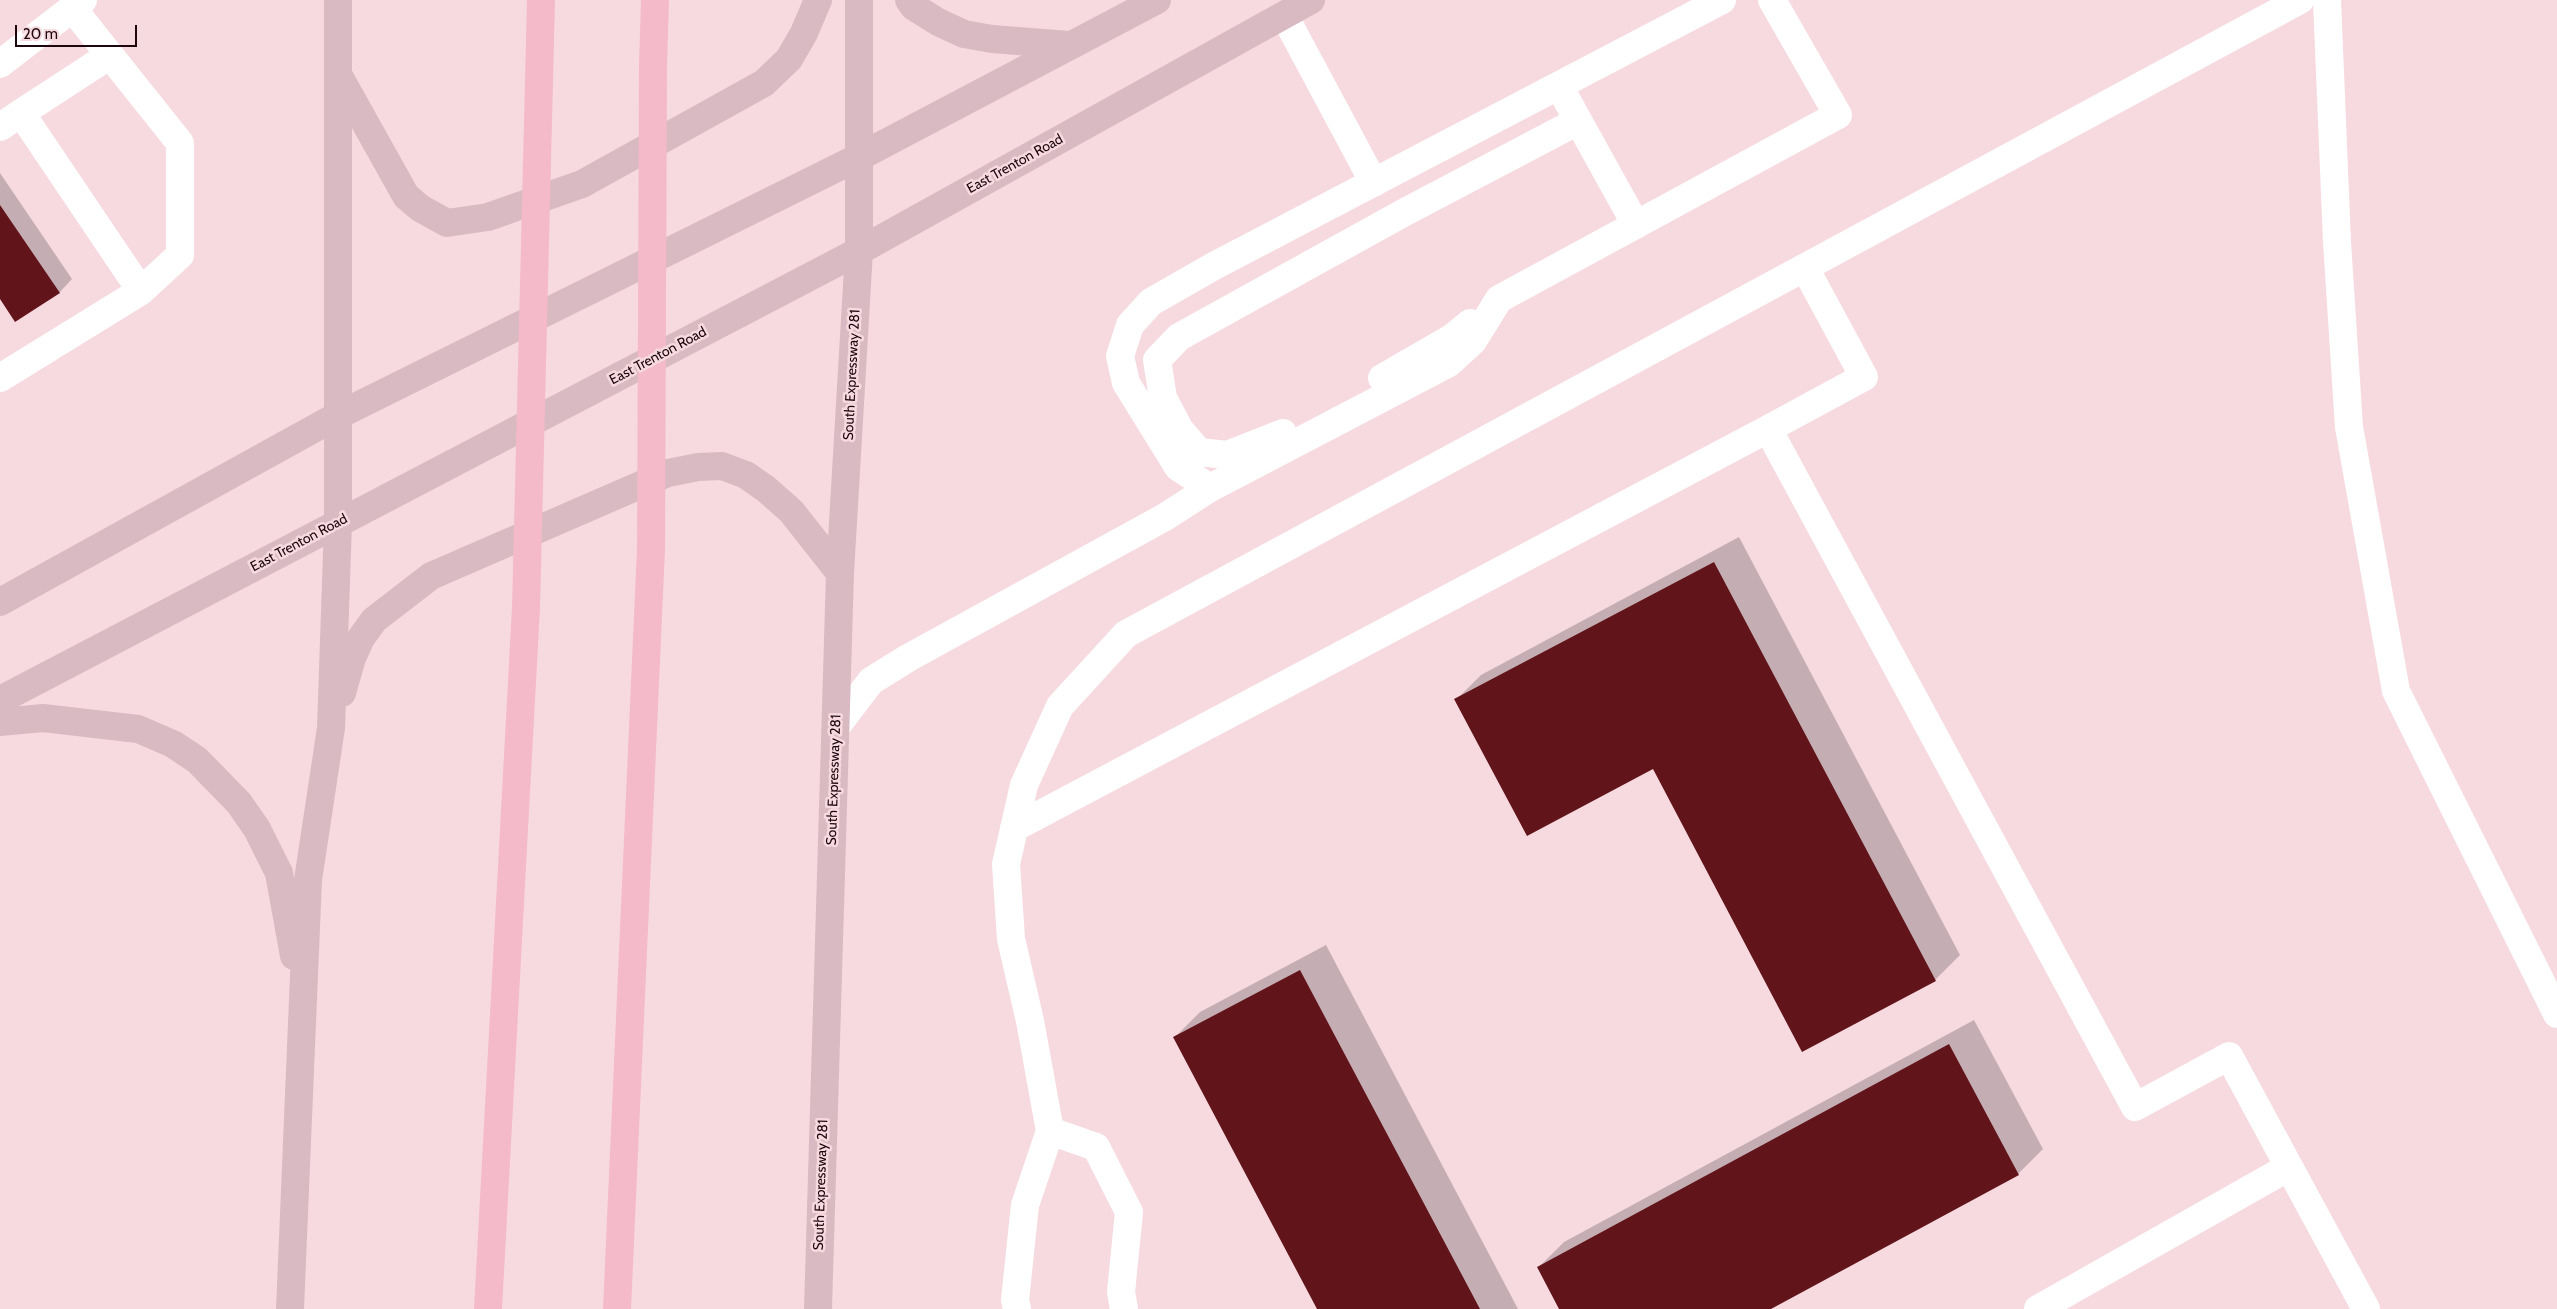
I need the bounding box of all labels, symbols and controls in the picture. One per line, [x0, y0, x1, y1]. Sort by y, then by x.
scale bar [18, 15, 140, 47]
text: 20 m [23, 25, 58, 43]
street label: East Trenton Road [964, 131, 1066, 197]
street label: South Expressway 281 [840, 309, 864, 441]
street label: East Trenton Road [607, 323, 709, 389]
street label: East Trenton Road [248, 510, 350, 576]
street label: South Expressway 281 [823, 714, 845, 846]
street label: South Expressway 281 [810, 1119, 832, 1251]

